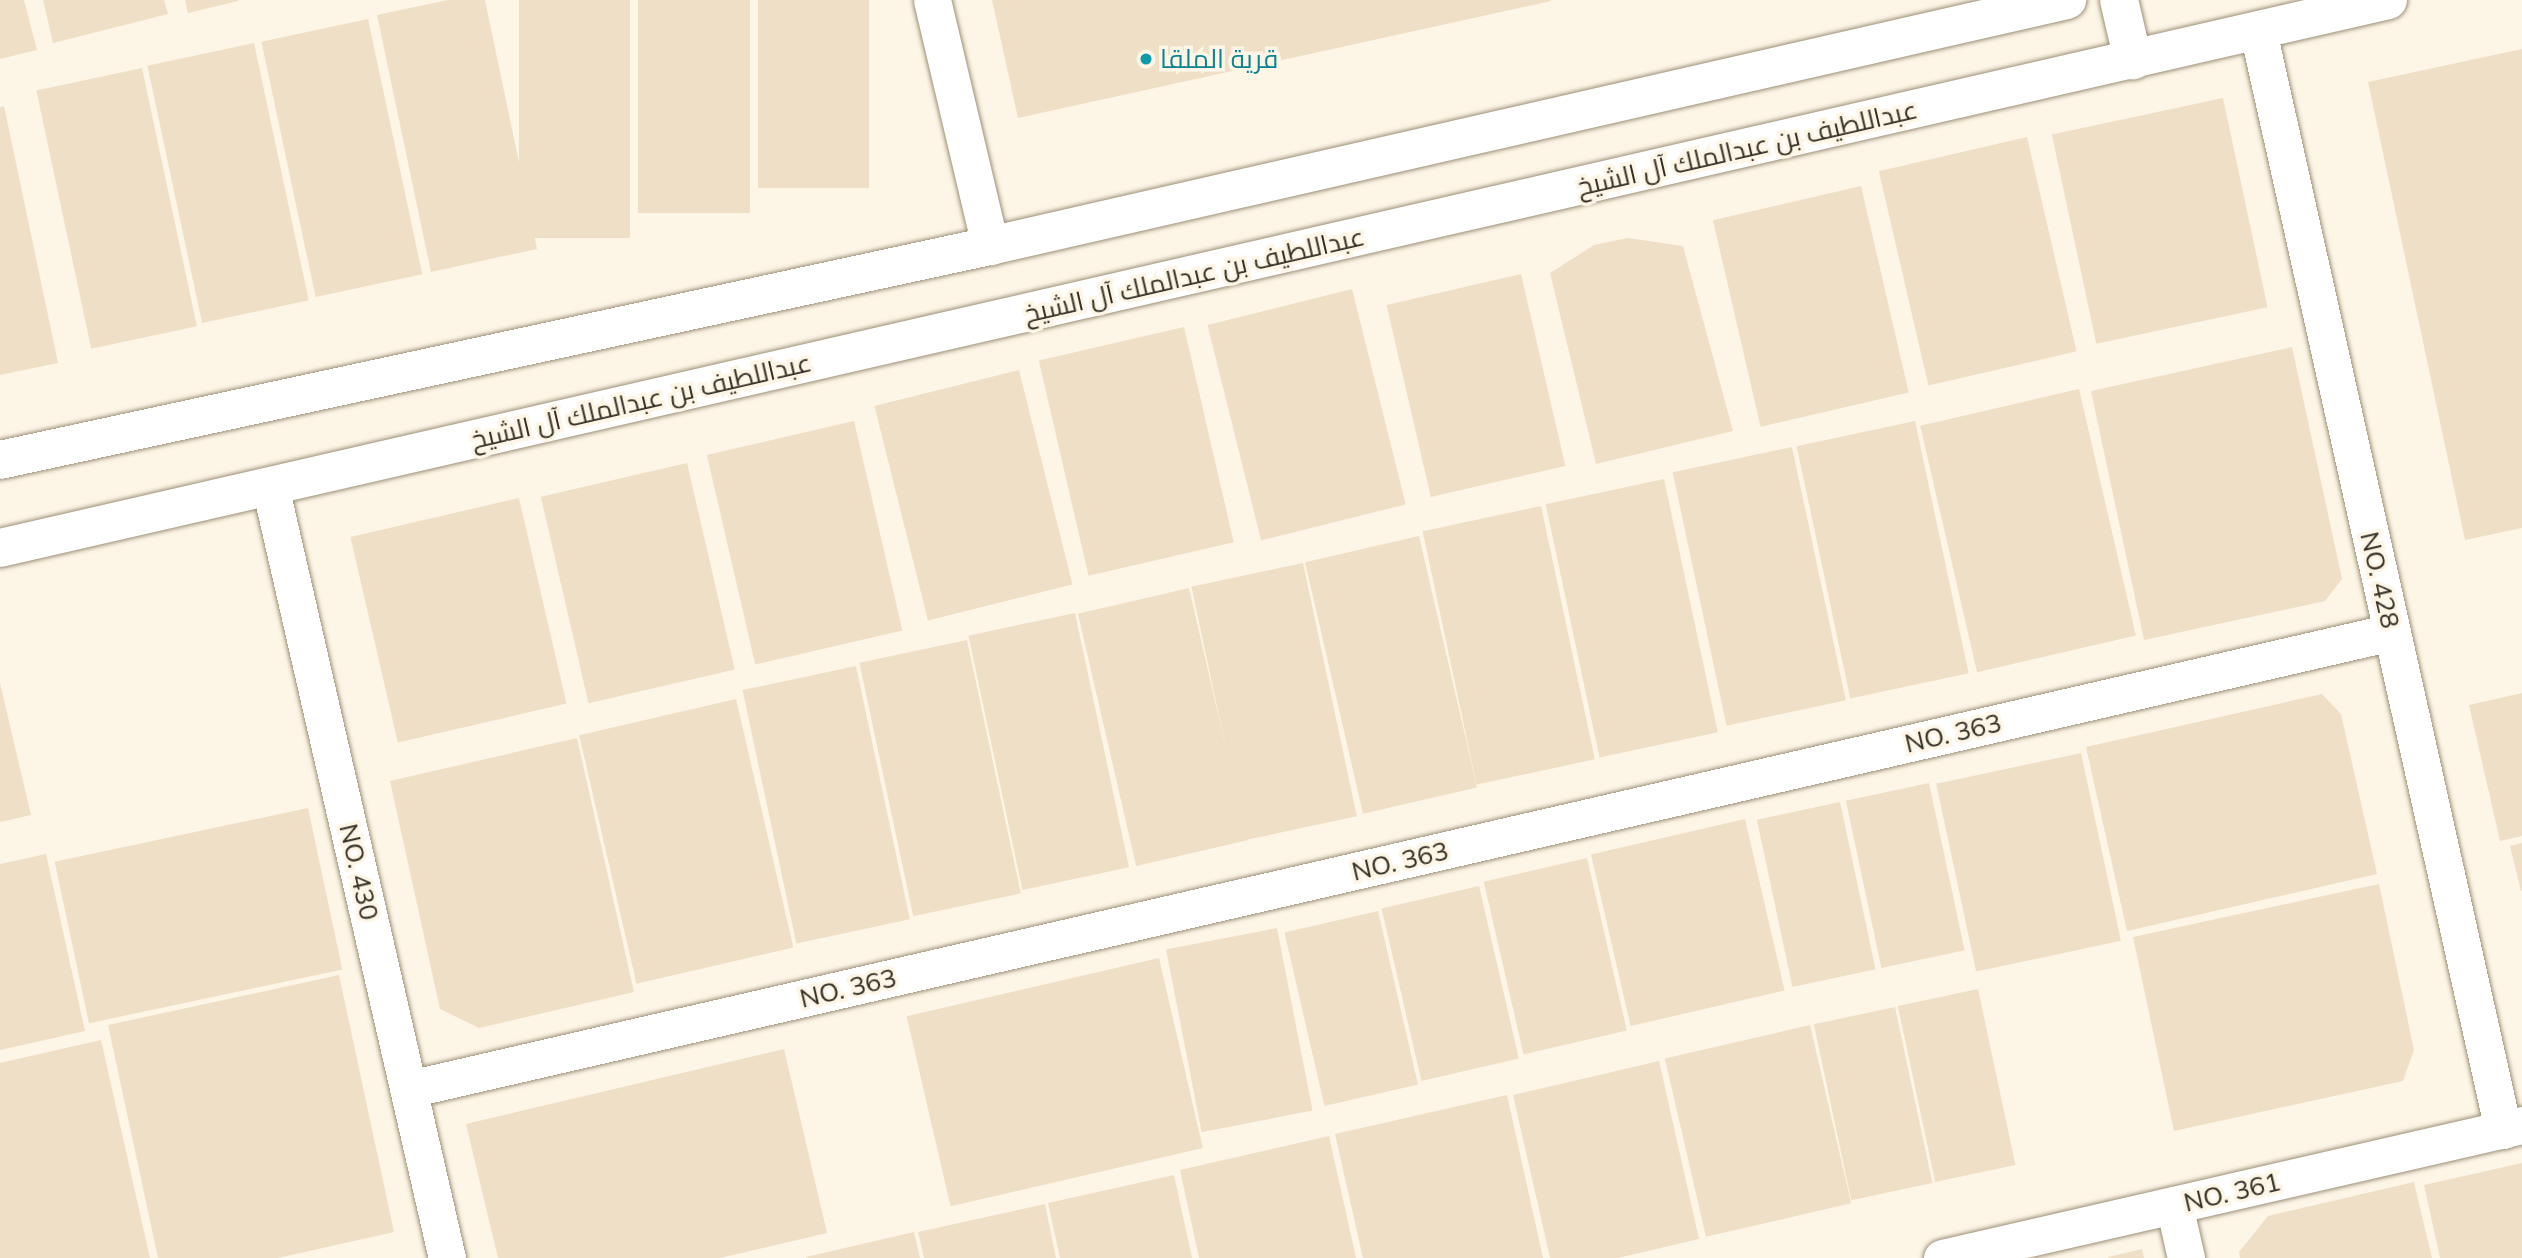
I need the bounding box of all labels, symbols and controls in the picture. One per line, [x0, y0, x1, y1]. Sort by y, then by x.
place label: قرية الملقا [1160, 43, 1278, 75]
marker: قرية الملقا [1138, 51, 1154, 67]
street label: عبداللطيف بن عبدالملك آل الشيخ [1574, 94, 1920, 202]
street label: عبداللطيف بن عبدالملك آل الشيخ [1021, 221, 1367, 329]
street label: عبداللطيف بن عبدالملك آل الشيخ [468, 347, 814, 455]
street label: NO. 428 [2354, 529, 2406, 631]
street label: NO. 363 [1902, 707, 2004, 759]
street label: NO. 430 [333, 821, 385, 923]
street label: NO. 363 [1349, 835, 1451, 887]
street label: NO. 363 [797, 962, 899, 1014]
street label: NO. 361 [2181, 1166, 2283, 1218]

